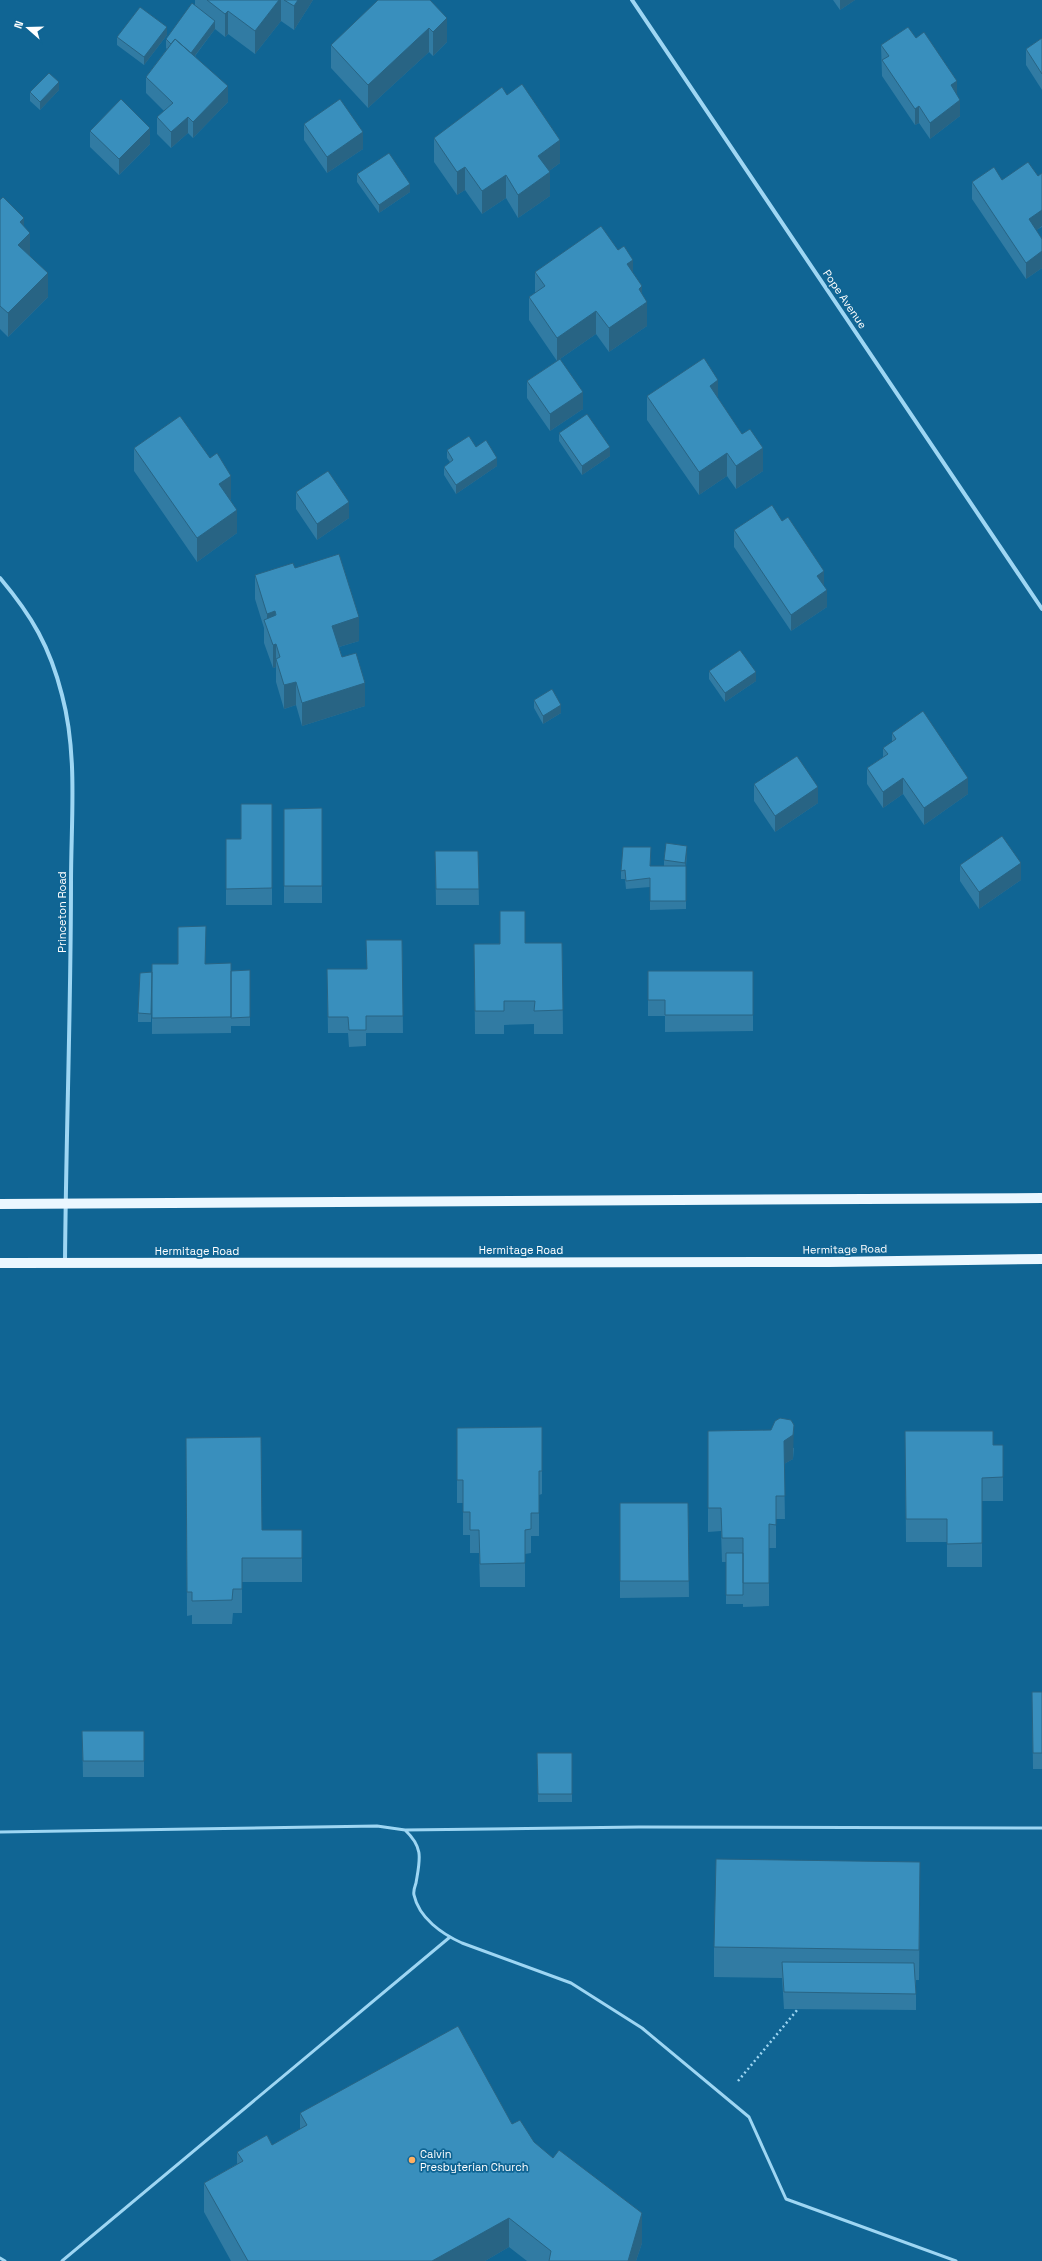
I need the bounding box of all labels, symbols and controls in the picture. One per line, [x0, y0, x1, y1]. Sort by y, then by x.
north arrow [8, 8, 48, 48]
text: N [11, 19, 26, 30]
street label: Pope Avenue [820, 267, 870, 331]
street label: Princeton Road [55, 871, 69, 953]
street label: Hermitage Road [803, 1241, 887, 1257]
street label: Hermitage Road [479, 1243, 563, 1257]
street label: Hermitage Road [155, 1244, 239, 1258]
place label: Calvin Presbyterian Church [420, 2147, 529, 2174]
marker: Calvin Presbyterian Church [407, 2155, 417, 2165]

